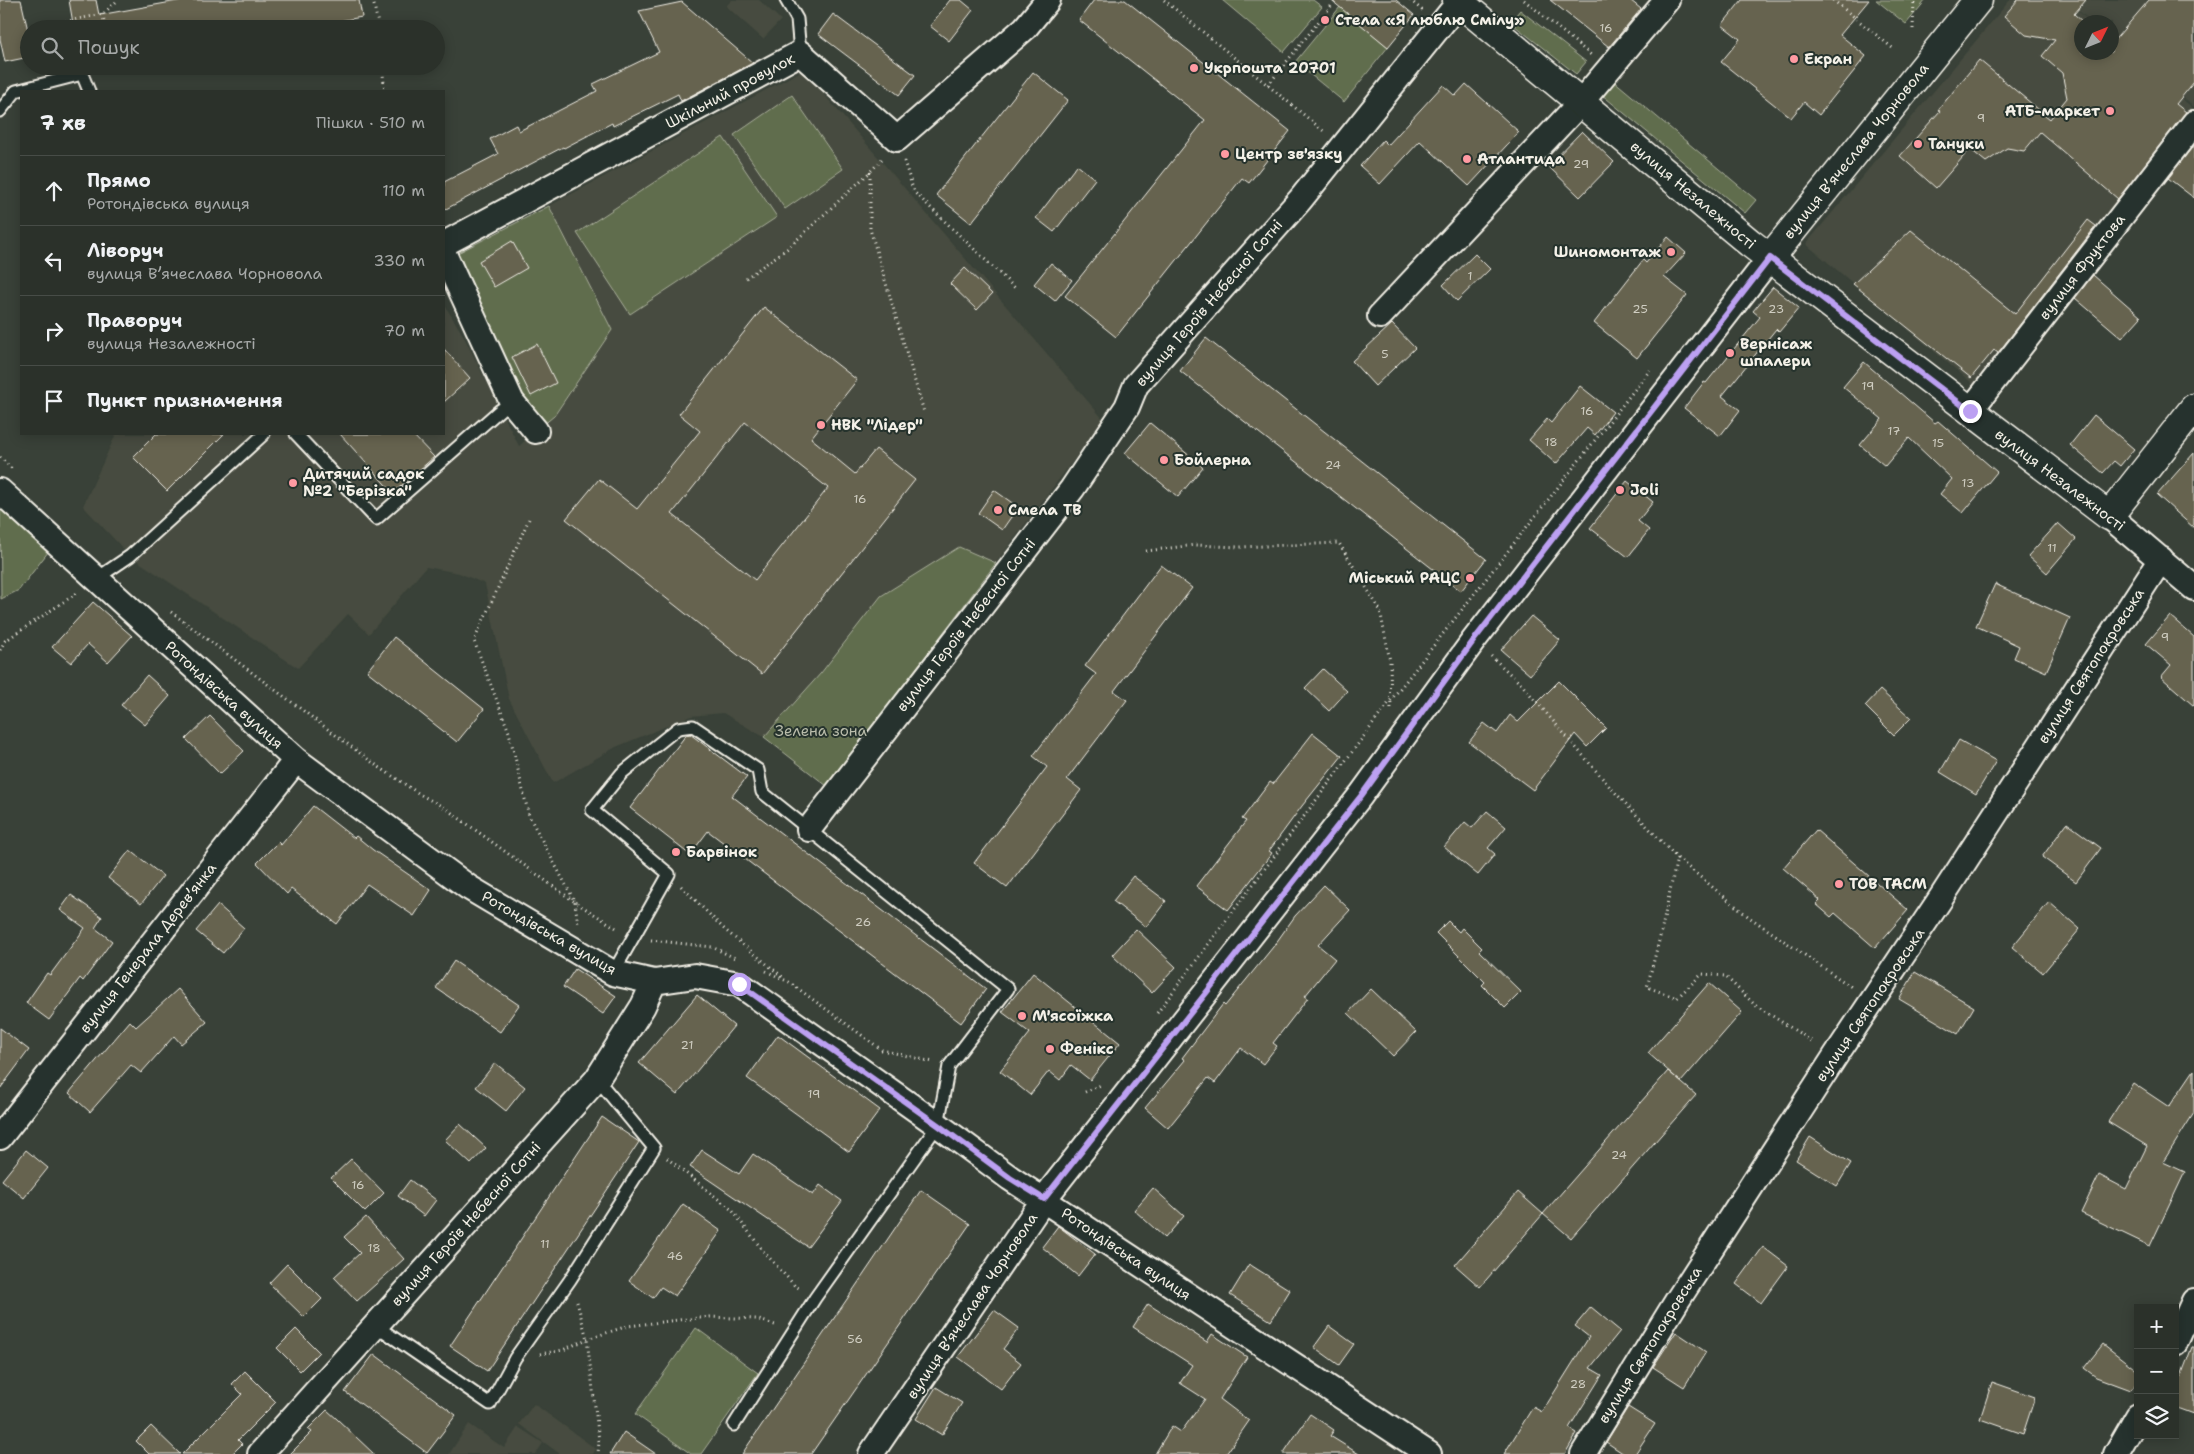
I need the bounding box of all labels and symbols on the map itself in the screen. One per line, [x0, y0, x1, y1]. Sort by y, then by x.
place label: Стела «Я люблю Смілу» [1335, 10, 1524, 30]
marker: Стела «Я люблю Смілу» [1319, 14, 1331, 26]
north arrow [2074, 15, 2119, 60]
house number: 16 [1599, 20, 1613, 36]
street label: Шкільний провулок [662, 48, 798, 134]
place label: Екран [1804, 49, 1852, 69]
marker: Екран [1788, 53, 1800, 65]
place label: Укрпошта 20701 [1204, 58, 1336, 78]
street label: вулиця Вʼячеслава Чорновола [1779, 58, 1934, 243]
marker: Укрпошта 20701 [1188, 62, 1200, 74]
place label: АТБ-маркет [2005, 101, 2100, 121]
marker: АТБ-маркет [2104, 105, 2116, 117]
house number: 9 [1977, 110, 1985, 126]
place label: Тануки [1928, 134, 1985, 154]
street label: вулиця Незалежності [1626, 136, 1760, 254]
marker: Тануки [1912, 138, 1924, 150]
place label: Центр зв'язку [1235, 144, 1342, 164]
marker: Центр зв'язку [1219, 148, 1231, 160]
place label: Атлантида [1477, 149, 1566, 169]
marker: Атлантида [1461, 153, 1473, 165]
house number: 29 [1573, 156, 1589, 172]
street label: вулиця Фруктова [2034, 209, 2130, 324]
street label: вулиця Героїв Небесної Сотні [1131, 215, 1287, 391]
place label: Шиномонтаж [1554, 242, 1661, 262]
marker: Шиномонтаж [1665, 246, 1677, 258]
house number: 1 [1467, 268, 1473, 284]
house number: 25 [1632, 301, 1648, 317]
house number: 23 [1768, 301, 1784, 317]
place label: Вернiсаж шпалери [1740, 334, 1813, 371]
house number: 5 [1381, 346, 1389, 362]
marker: Вернiсаж шпалери [1724, 347, 1736, 359]
house number: 19 [1862, 378, 1874, 394]
route end [1959, 400, 1982, 423]
house number: 16 [1580, 403, 1594, 419]
place label: НВК "Лідер" [831, 415, 923, 435]
marker: НВК "Лідер" [815, 419, 827, 431]
house number: 17 [1888, 423, 1900, 439]
street label: вулиця Незалежності [1991, 424, 2129, 536]
house number: 18 [1544, 434, 1558, 450]
house number: 15 [1932, 435, 1944, 451]
place label: Бойлерна [1174, 450, 1252, 470]
marker: Бойлерна [1158, 454, 1170, 466]
house number: 24 [1325, 457, 1341, 473]
place label: Дитячий садок №2 "Берізка" [303, 464, 425, 501]
house number: 13 [1962, 475, 1974, 491]
marker: Дитячий садок №2 "Берізка" [287, 477, 299, 489]
place label: Joli [1630, 480, 1659, 500]
marker: Joli [1614, 484, 1626, 496]
house number: 16 [853, 491, 867, 507]
place label: Смела ТВ [1008, 500, 1082, 520]
marker: Смела ТВ [992, 504, 1004, 516]
street label: вулиця Героїв Небесної Сотні [892, 534, 1040, 716]
house number: 11 [2047, 540, 2057, 556]
place label: Міський РАЦС [1349, 568, 1460, 588]
marker: Міський РАЦС [1464, 572, 1476, 584]
street label: вулиця Святопокровська [2033, 584, 2149, 748]
house number: 9 [2161, 629, 2169, 645]
street label: Ротондівська вулиця [161, 637, 287, 753]
park label: Зелена зона [775, 721, 868, 741]
place label: Барвінок [686, 842, 758, 862]
marker: Барвінок [670, 846, 682, 858]
street label: вулиця Генерала Деревʼянка [75, 858, 221, 1037]
place label: ТОВ ТАСМ [1849, 874, 1927, 894]
marker: ТОВ ТАСМ [1833, 878, 1845, 890]
street label: Ротондівська вулиця [478, 886, 620, 980]
house number: 26 [855, 914, 871, 930]
street label: вулиця Святопокровська [1811, 924, 1929, 1086]
route start [728, 973, 751, 996]
place label: М'ясоїжка [1032, 1006, 1114, 1026]
marker: М'ясоїжка [1016, 1010, 1028, 1022]
house number: 21 [681, 1037, 693, 1053]
place label: Фенікс [1060, 1039, 1114, 1059]
marker: Фенікс [1044, 1043, 1056, 1055]
house number: 19 [808, 1086, 820, 1102]
street label: вулиця Героїв Небесної Сотні [387, 1137, 545, 1311]
house number: 24 [1611, 1147, 1627, 1163]
house number: 16 [351, 1177, 365, 1193]
street label: Ротондівська вулиця [1057, 1203, 1195, 1305]
street label: вулиця Вʼячеслава Чорновола [902, 1208, 1042, 1403]
house number: 11 [540, 1236, 550, 1252]
house number: 18 [367, 1240, 381, 1256]
house number: 46 [667, 1248, 683, 1264]
street label: вулиця Святопокровська [1593, 1262, 1707, 1427]
house number: 56 [847, 1331, 863, 1347]
house number: 28 [1570, 1376, 1586, 1392]

